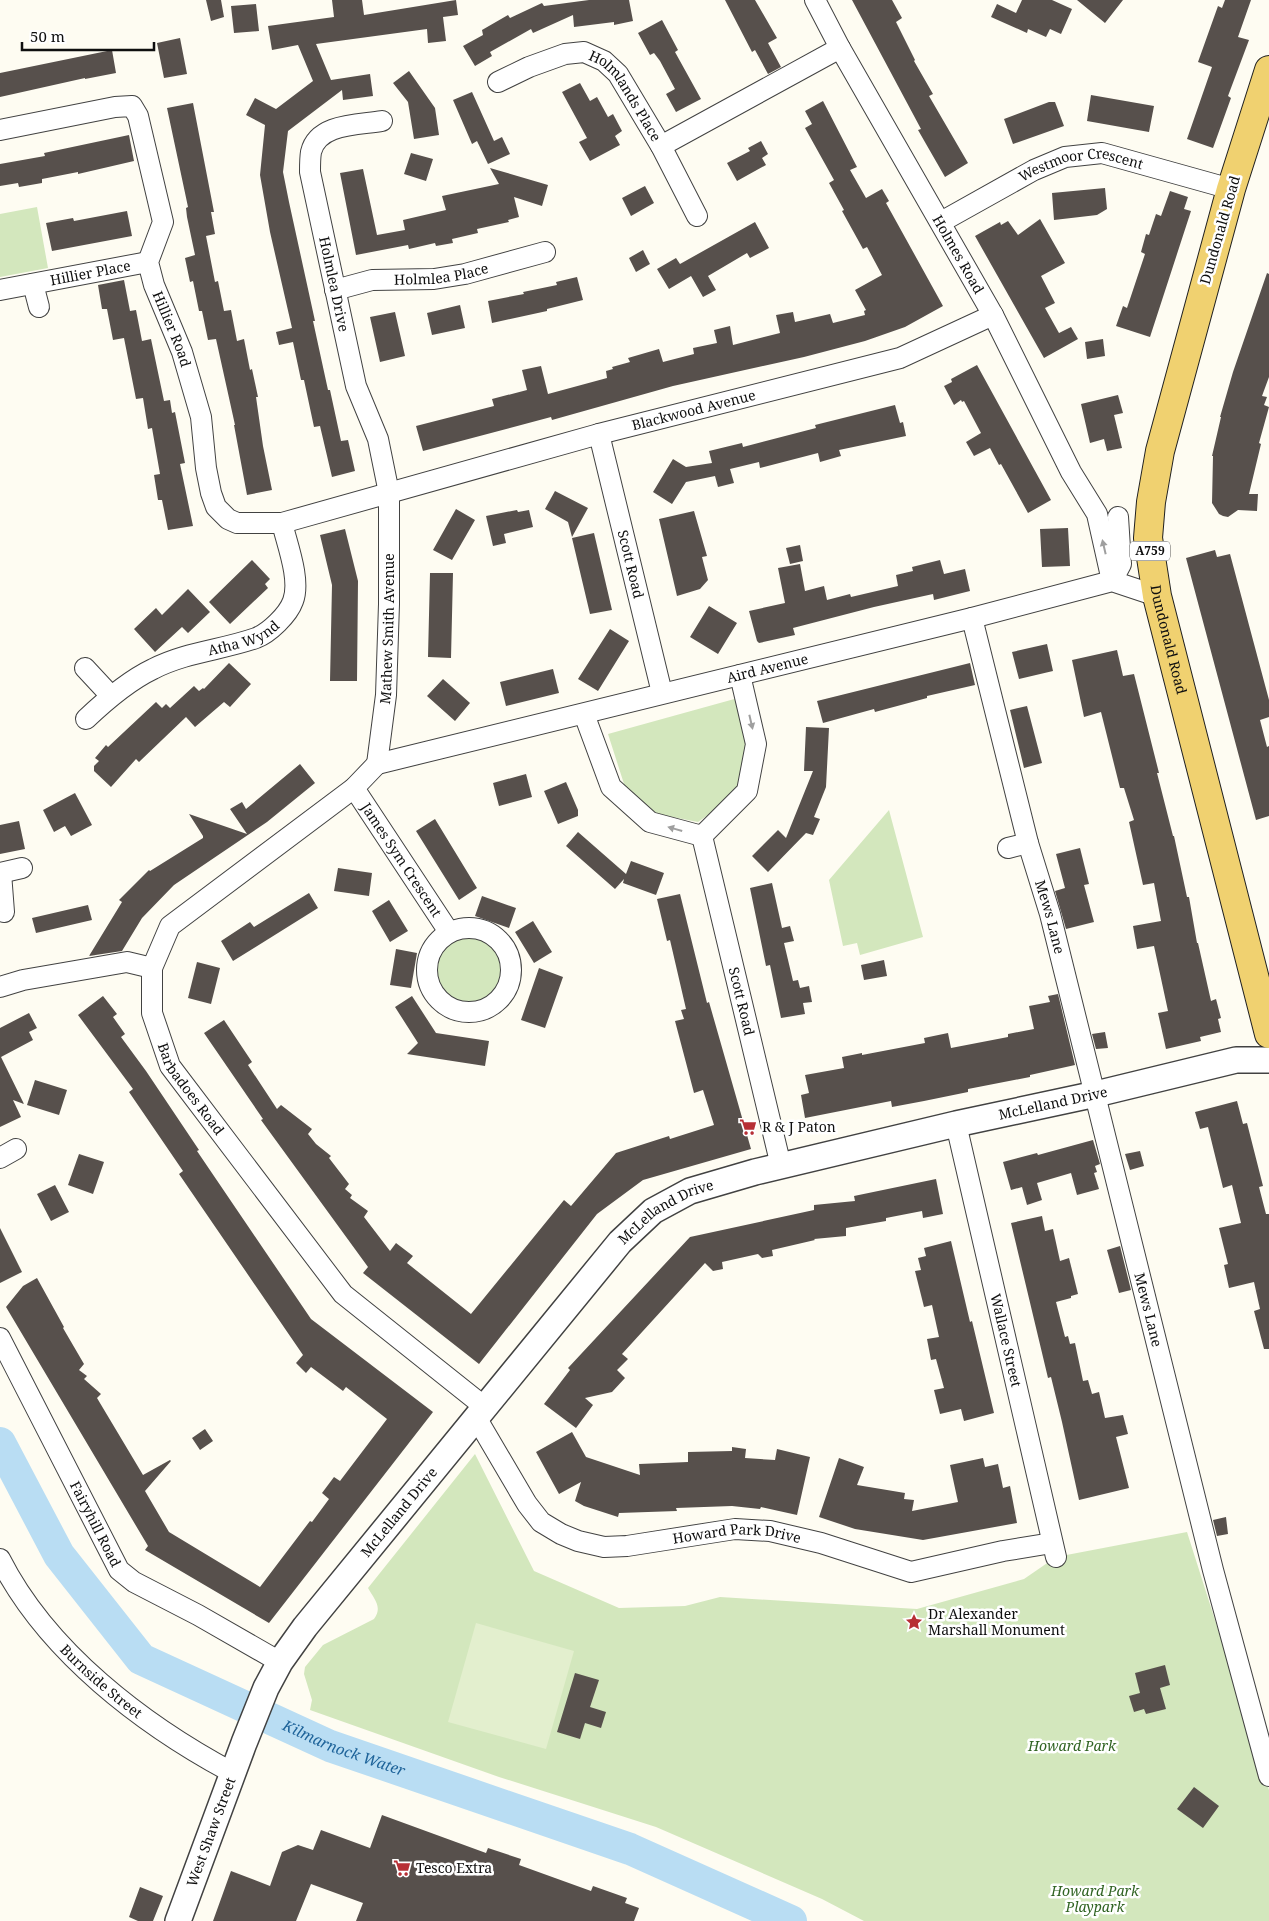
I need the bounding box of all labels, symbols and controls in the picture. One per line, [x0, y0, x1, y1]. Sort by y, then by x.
scale bar [22, 20, 155, 52]
text: 50 m [30, 26, 65, 46]
street label: Holmlands Place [586, 45, 666, 145]
street label: Westmoor Crescent [1015, 143, 1146, 186]
street label: Dundonald Road [1195, 173, 1244, 286]
street label: Holmes Road [929, 211, 989, 297]
street label: Holmlea Drive [315, 235, 354, 333]
street label: Hillier Place [48, 255, 132, 289]
street label: Holmlea Place [394, 258, 490, 289]
street label: Hillier Road [149, 288, 196, 369]
street label: Blackwood Avenue [630, 385, 757, 434]
street label: Scott Road [614, 528, 649, 601]
one-way arrow [1100, 540, 1108, 555]
road number: A759 [1130, 542, 1170, 560]
street label: Mathew Smith Avenue [375, 553, 398, 705]
street label: Dundonald Road [1146, 584, 1192, 697]
street label: Atha Wynd [206, 616, 283, 659]
street label: Aird Avenue [725, 649, 810, 687]
one-way arrow [747, 715, 755, 730]
street label: James Sym Crescent [357, 798, 446, 920]
one-way arrow [667, 825, 682, 833]
street label: Mews Lane [1031, 877, 1070, 956]
street label: Scott Road [725, 965, 760, 1038]
street label: Barbadoes Road [154, 1040, 229, 1139]
street label: McLelland Drive [997, 1082, 1109, 1124]
supermarket icon: R & J Paton [738, 1117, 758, 1137]
place label: R & J Paton [762, 1117, 836, 1136]
street label: McLelland Drive [613, 1175, 716, 1248]
street label: Mews Lane [1130, 1271, 1167, 1349]
street label: Wallace Street [986, 1292, 1026, 1389]
street label: McLelland Drive [356, 1463, 441, 1561]
street label: Fairyhill Road [66, 1478, 126, 1570]
street label: Howard Park Drive [671, 1519, 803, 1548]
place label: Dr Alexander Marshall Monument [928, 1604, 1065, 1639]
place icon: Dr Alexander Marshall Monument [904, 1612, 924, 1632]
street label: Burnside Street [56, 1640, 146, 1722]
water label: Kilmarnock Water [279, 1714, 409, 1780]
park label: Howard Park [1027, 1736, 1117, 1755]
street label: West Shaw Street [182, 1774, 240, 1889]
supermarket icon: Tesco Extra [392, 1858, 412, 1878]
place label: Tesco Extra [416, 1858, 492, 1877]
park label: Howard Park Playpark [1050, 1881, 1140, 1916]

